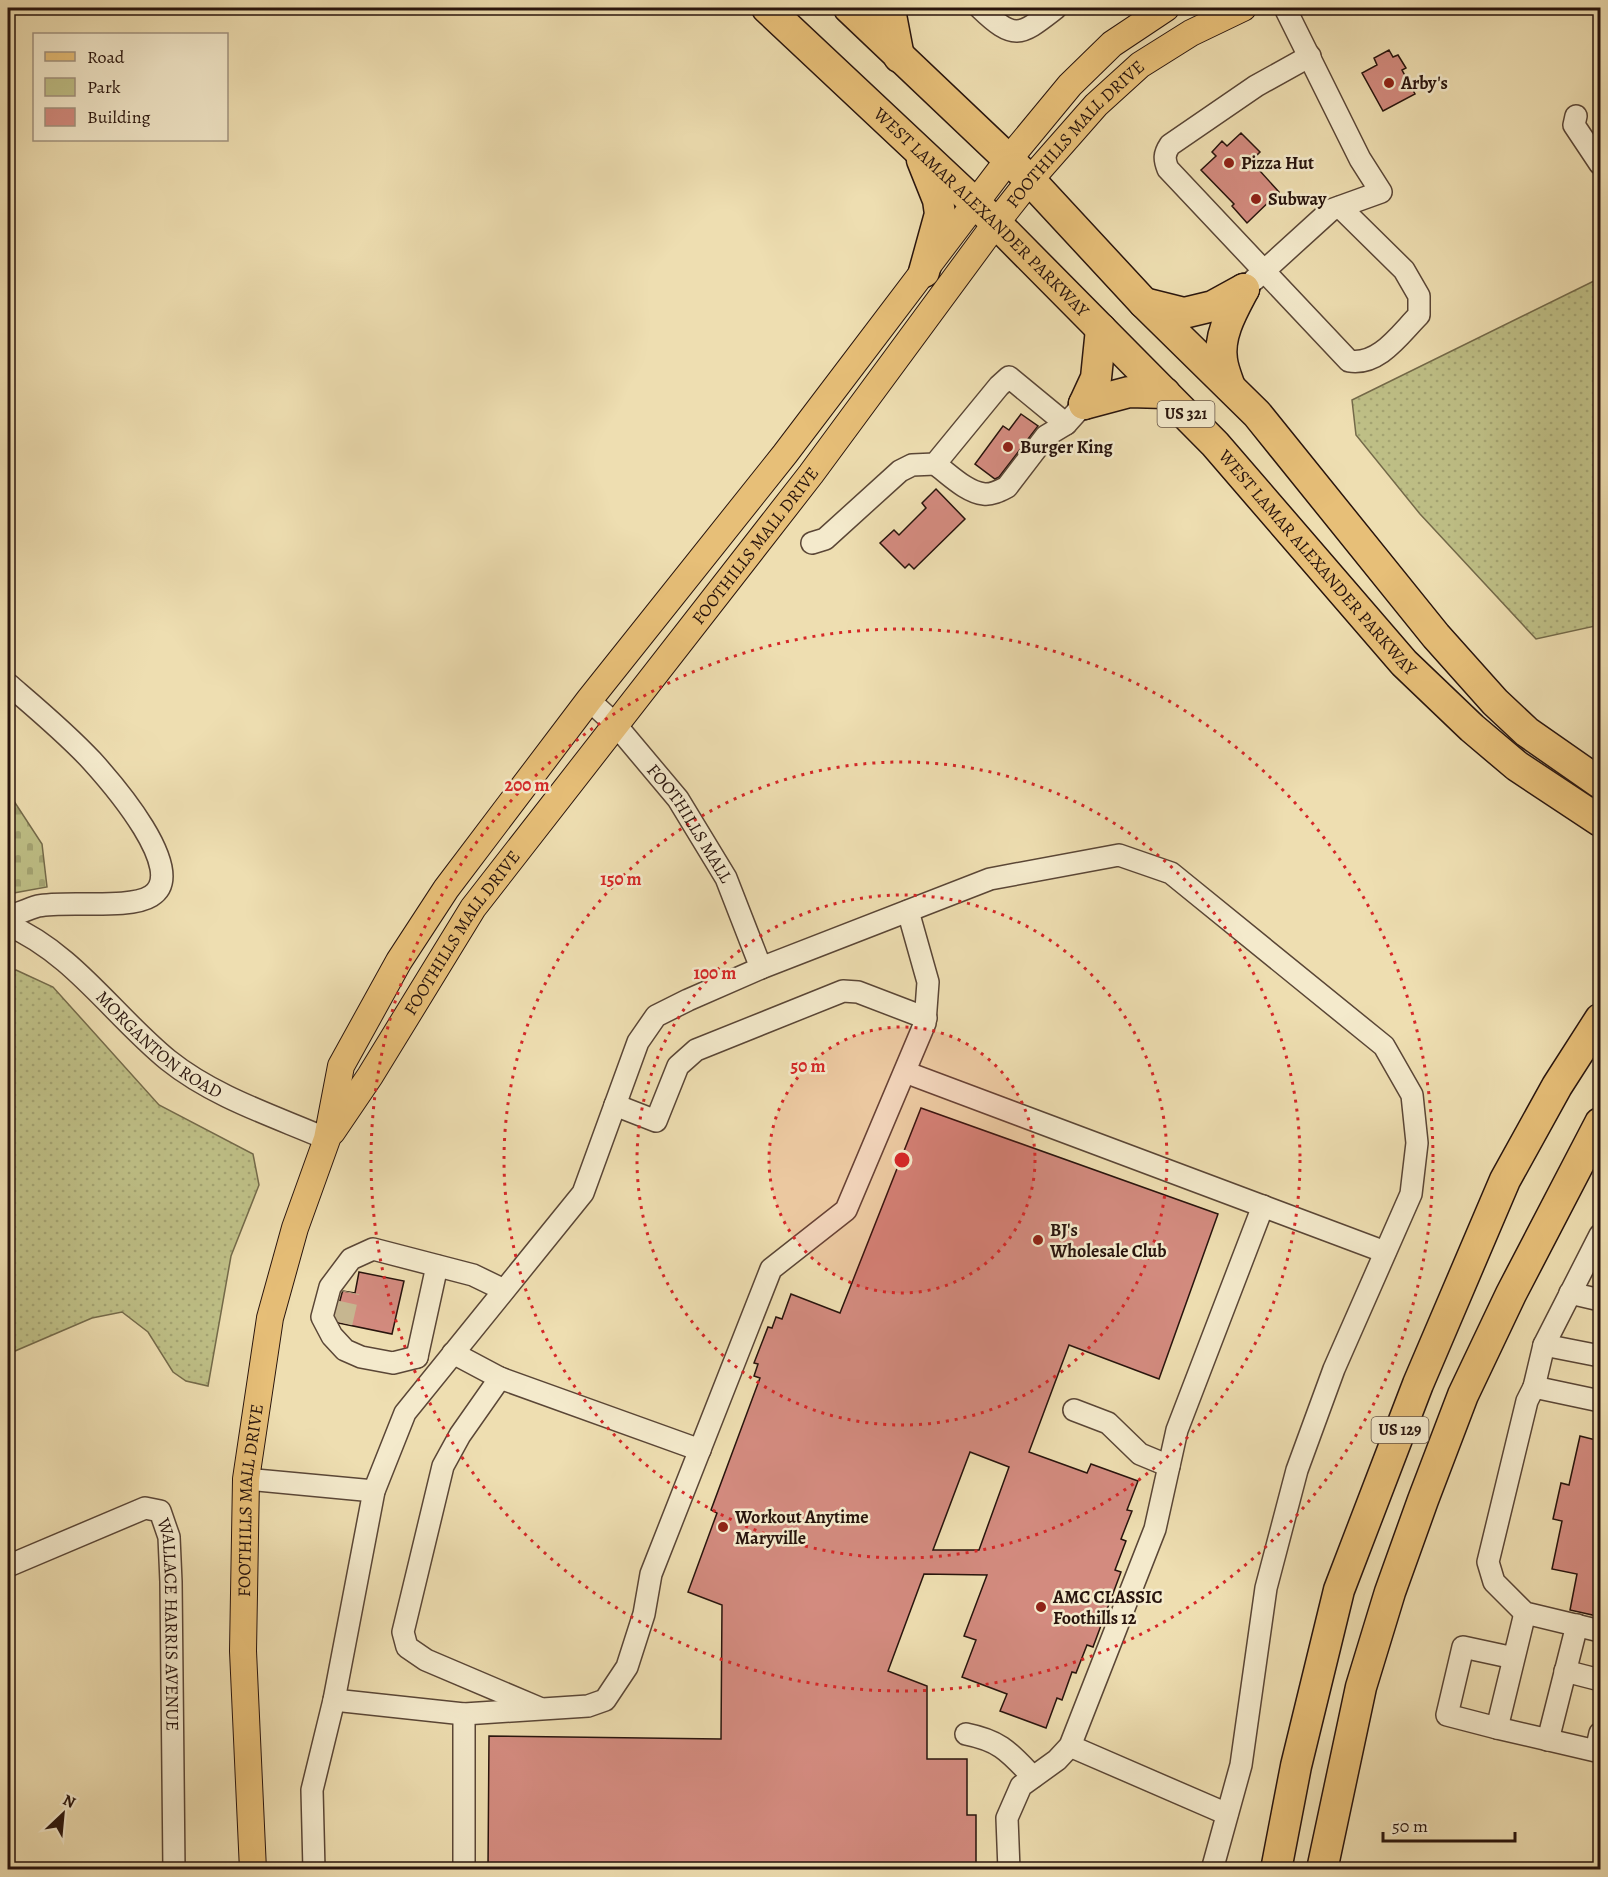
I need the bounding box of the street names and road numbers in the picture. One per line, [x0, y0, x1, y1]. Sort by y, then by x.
street label: FOOTHILLS MALL DRIVE [1001, 55, 1150, 213]
street label: WEST LAMAR ALEXANDER PARKWAY [868, 101, 1095, 323]
road number: US 321 [1158, 401, 1214, 427]
street label: WEST LAMAR ALEXANDER PARKWAY [1212, 444, 1423, 682]
street label: FOOTHILLS MALL DRIVE [686, 462, 824, 629]
street label: FOOTHILLS MALL [641, 759, 738, 888]
street label: FOOTHILLS MALL DRIVE [398, 845, 526, 1020]
street label: MORGANTON ROAD [91, 985, 227, 1104]
street label: FOOTHILLS MALL DRIVE [232, 1402, 269, 1597]
road number: US 129 [1372, 1417, 1428, 1443]
street label: WALLACE HARRIS AVENUE [151, 1514, 185, 1731]

